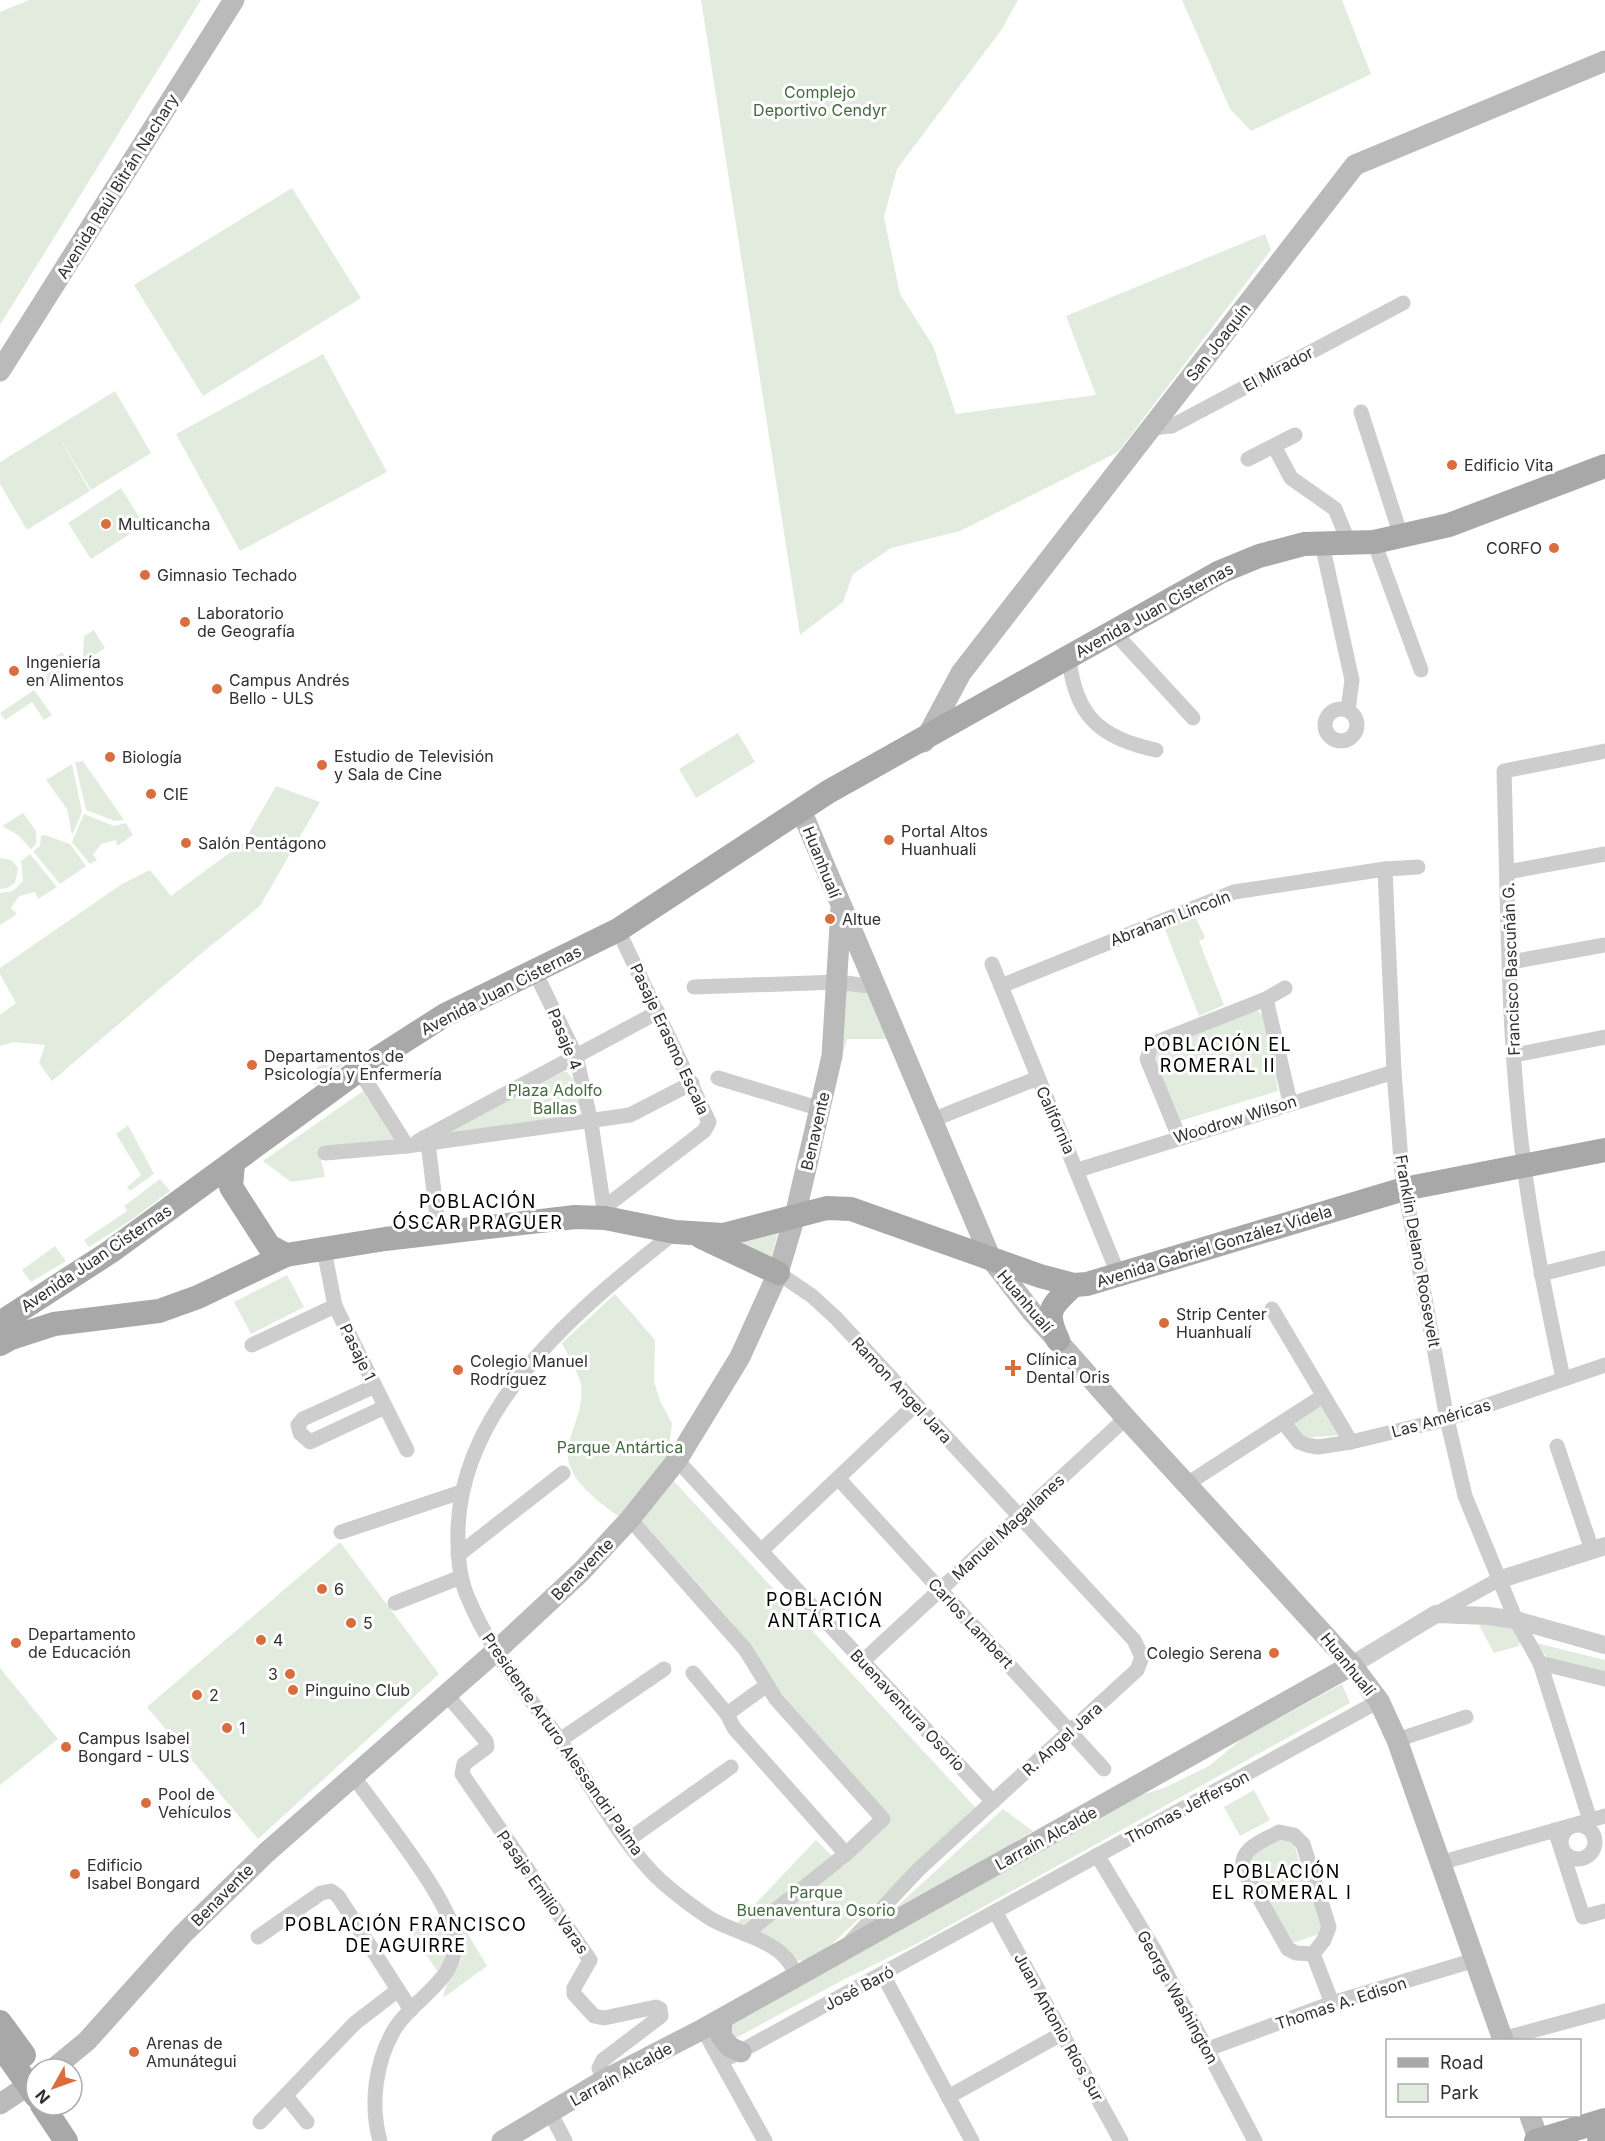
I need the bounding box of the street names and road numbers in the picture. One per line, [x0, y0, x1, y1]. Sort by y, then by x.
street label: Avenida Raúl Bitrán Nachary [52, 90, 182, 282]
street label: San Joaquín [1181, 299, 1255, 385]
street label: El Mirador [1239, 342, 1317, 396]
street label: Avenida Juan Cisternas [1071, 558, 1237, 662]
street label: Huanhualí [799, 823, 845, 901]
street label: Francisco Bascuñán G. [1498, 882, 1524, 1056]
street label: Abraham Lincoln [1107, 886, 1233, 950]
street label: Avenida Juan Cisternas [417, 941, 585, 1039]
street label: Pasaje Erasmo Escala [626, 960, 714, 1118]
street label: Pasaje 4 [544, 1005, 586, 1073]
street label: California [1032, 1083, 1080, 1157]
street label: Benavente [796, 1090, 834, 1172]
street label: Woodrow Wilson [1171, 1091, 1299, 1147]
street label: Franklin Delano Roosevelt [1391, 1153, 1445, 1349]
street label: Avenida Juan Cisternas [17, 1200, 175, 1316]
street label: Avenida Gabriel González Videla [1094, 1201, 1334, 1291]
street label: Huanhualí [993, 1266, 1057, 1336]
street label: Pasaje 1 [336, 1320, 380, 1384]
street label: Ramon Angel Jara [848, 1333, 956, 1447]
street label: Las Américas [1389, 1394, 1493, 1442]
street label: Manuel Magallanes [948, 1470, 1068, 1584]
street label: Benavente [547, 1534, 617, 1604]
street label: Carlos Lambert [924, 1574, 1018, 1672]
street label: Huanhualí [1316, 1628, 1380, 1700]
street label: Presidente Arturo Alessandri Palma [478, 1629, 648, 1859]
street label: Buenaventura Osorio [846, 1645, 970, 1775]
street label: R. Angel Jara [1018, 1698, 1106, 1780]
street label: Thomas Jefferson [1122, 1766, 1252, 1848]
street label: Larraín Alcalde [992, 1802, 1100, 1874]
street label: Pasaje Emilio Varas [493, 1826, 593, 1958]
street label: Benavente [187, 1860, 257, 1930]
street label: George Washington [1133, 1927, 1223, 2067]
street label: Juan Antonio Ríos Sur [1010, 1949, 1108, 2105]
street label: José Baró [821, 1961, 897, 2015]
street label: Thomas A. Edison [1273, 1972, 1409, 2034]
street label: Larraín Alcalde [567, 2038, 675, 2110]

